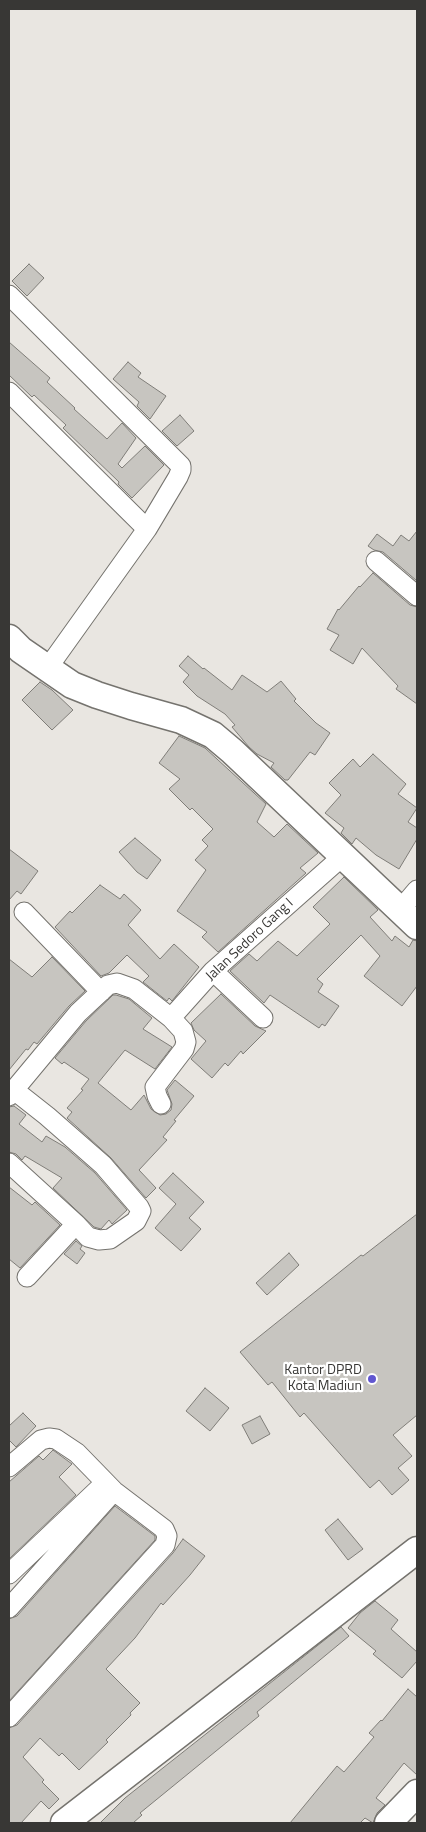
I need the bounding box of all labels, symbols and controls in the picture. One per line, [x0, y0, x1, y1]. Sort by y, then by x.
street label: Jalan Sedoro Gang I [203, 895, 297, 985]
place label: Kantor DPRD Kota Madiun [284, 1363, 362, 1395]
marker: Kantor DPRD Kota Madiun [366, 1373, 378, 1385]

